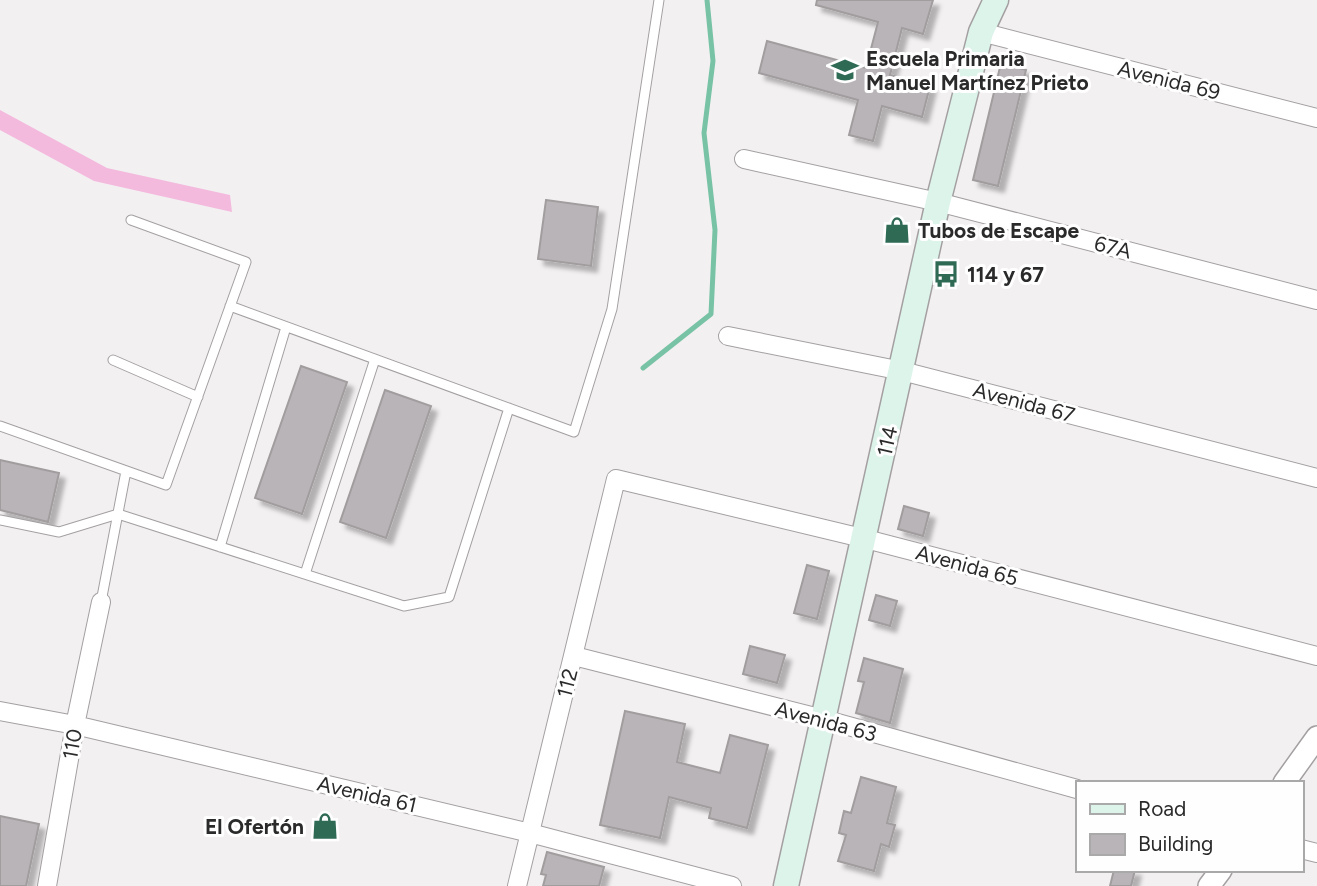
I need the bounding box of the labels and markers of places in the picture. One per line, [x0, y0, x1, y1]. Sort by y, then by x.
place label: Escuela Primaria Manuel Martínez Prieto [866, 46, 1089, 95]
school or university icon: Escuela Primaria Manuel Martínez Prieto [830, 55, 860, 85]
shop icon: Tubos de Escape [882, 215, 912, 245]
place label: Tubos de Escape [918, 218, 1079, 243]
bus stop icon: 114 y 67 [931, 259, 961, 289]
place label: 114 y 67 [967, 262, 1044, 287]
shop icon: El Ofertón [310, 811, 340, 841]
place label: El Ofertón [205, 814, 304, 839]

